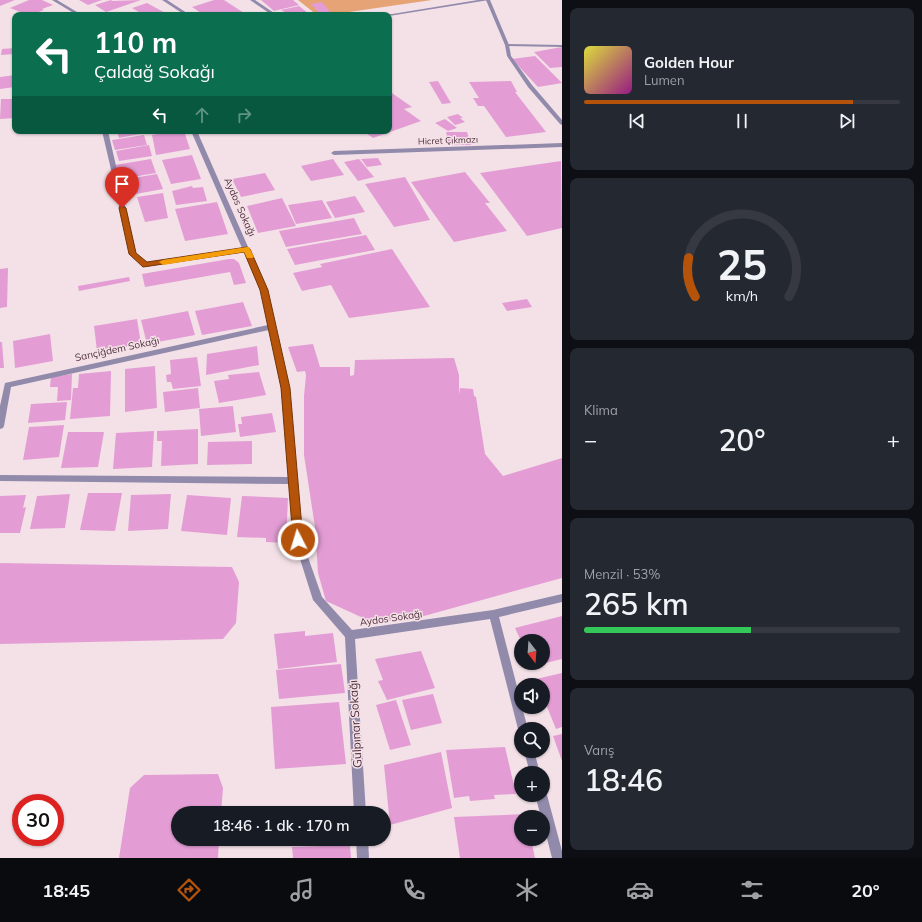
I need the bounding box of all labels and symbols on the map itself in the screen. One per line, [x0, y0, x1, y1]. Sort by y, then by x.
street label: Hicret Çıkmazı [418, 133, 478, 147]
pin [105, 167, 139, 208]
street label: Aydos Sokağı [221, 176, 259, 238]
street label: Sarıçiğdem Sokağı [74, 334, 160, 364]
position arrow [277, 519, 319, 561]
street label: Aydos Sokağı [359, 607, 423, 629]
north arrow [514, 634, 550, 670]
street label: Gülpınar Sokağı [345, 680, 365, 768]
speed limit sign: 30 [12, 794, 64, 846]

